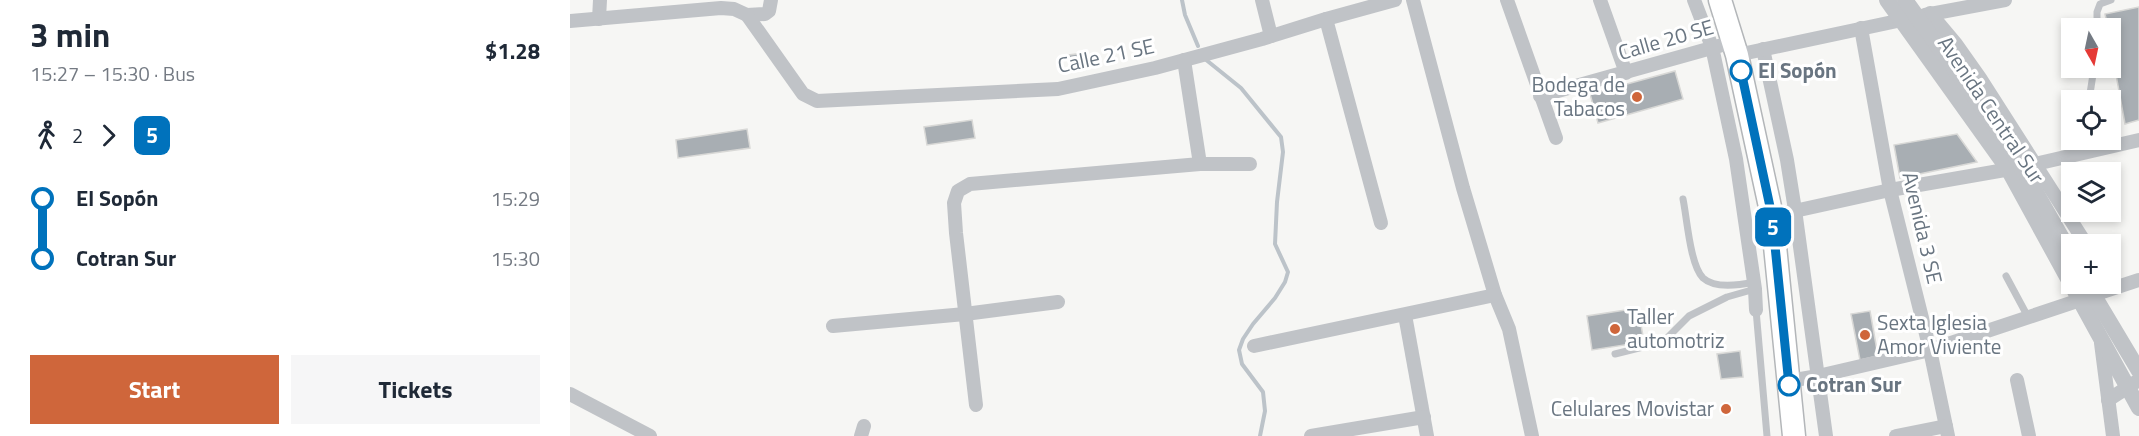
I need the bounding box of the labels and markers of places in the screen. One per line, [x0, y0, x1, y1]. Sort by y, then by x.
place label: El Sopón [1758, 54, 1837, 86]
marker: El Sopón [1730, 60, 1752, 82]
place label: Bodega de Tabacos [1532, 68, 1625, 124]
marker: Bodega de Tabacos [1630, 90, 1644, 104]
place label: Taller automotriz [1627, 300, 1724, 356]
place label: Sexta Iglesia Amor Viviente [1877, 306, 2001, 362]
marker: Taller automotriz [1608, 322, 1622, 336]
marker: Sexta Iglesia Amor Viviente [1858, 328, 1872, 342]
place label: Cotran Sur [1806, 368, 1902, 400]
marker: Cotran Sur [1778, 374, 1800, 396]
place label: Celulares Movistar [1551, 392, 1714, 424]
marker: Celulares Movistar [1719, 402, 1733, 416]

